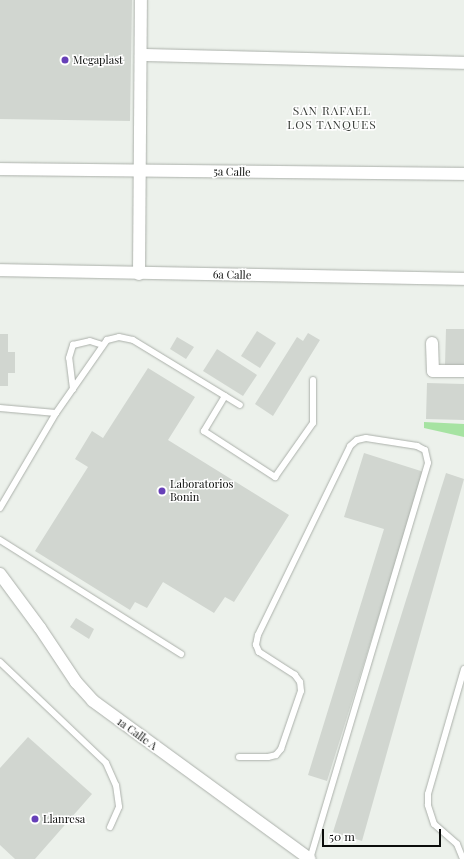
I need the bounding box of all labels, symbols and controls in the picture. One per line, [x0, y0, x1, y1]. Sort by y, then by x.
place label: Megaplast [73, 53, 123, 67]
marker: Megaplast [60, 55, 70, 65]
district label: SAN RAFAEL LOS TANQUES [287, 104, 377, 132]
street label: 5a Calle [213, 165, 251, 179]
street label: 6a Calle [213, 268, 251, 282]
place label: Laboratorios Bonin [170, 478, 234, 504]
marker: Laboratorios Bonin [157, 486, 167, 496]
street label: 1a Calle A [114, 715, 160, 753]
place label: Llanresa [43, 812, 85, 826]
marker: Llanresa [30, 814, 40, 824]
scale bar [324, 821, 443, 847]
text: 50 m [329, 828, 355, 844]

